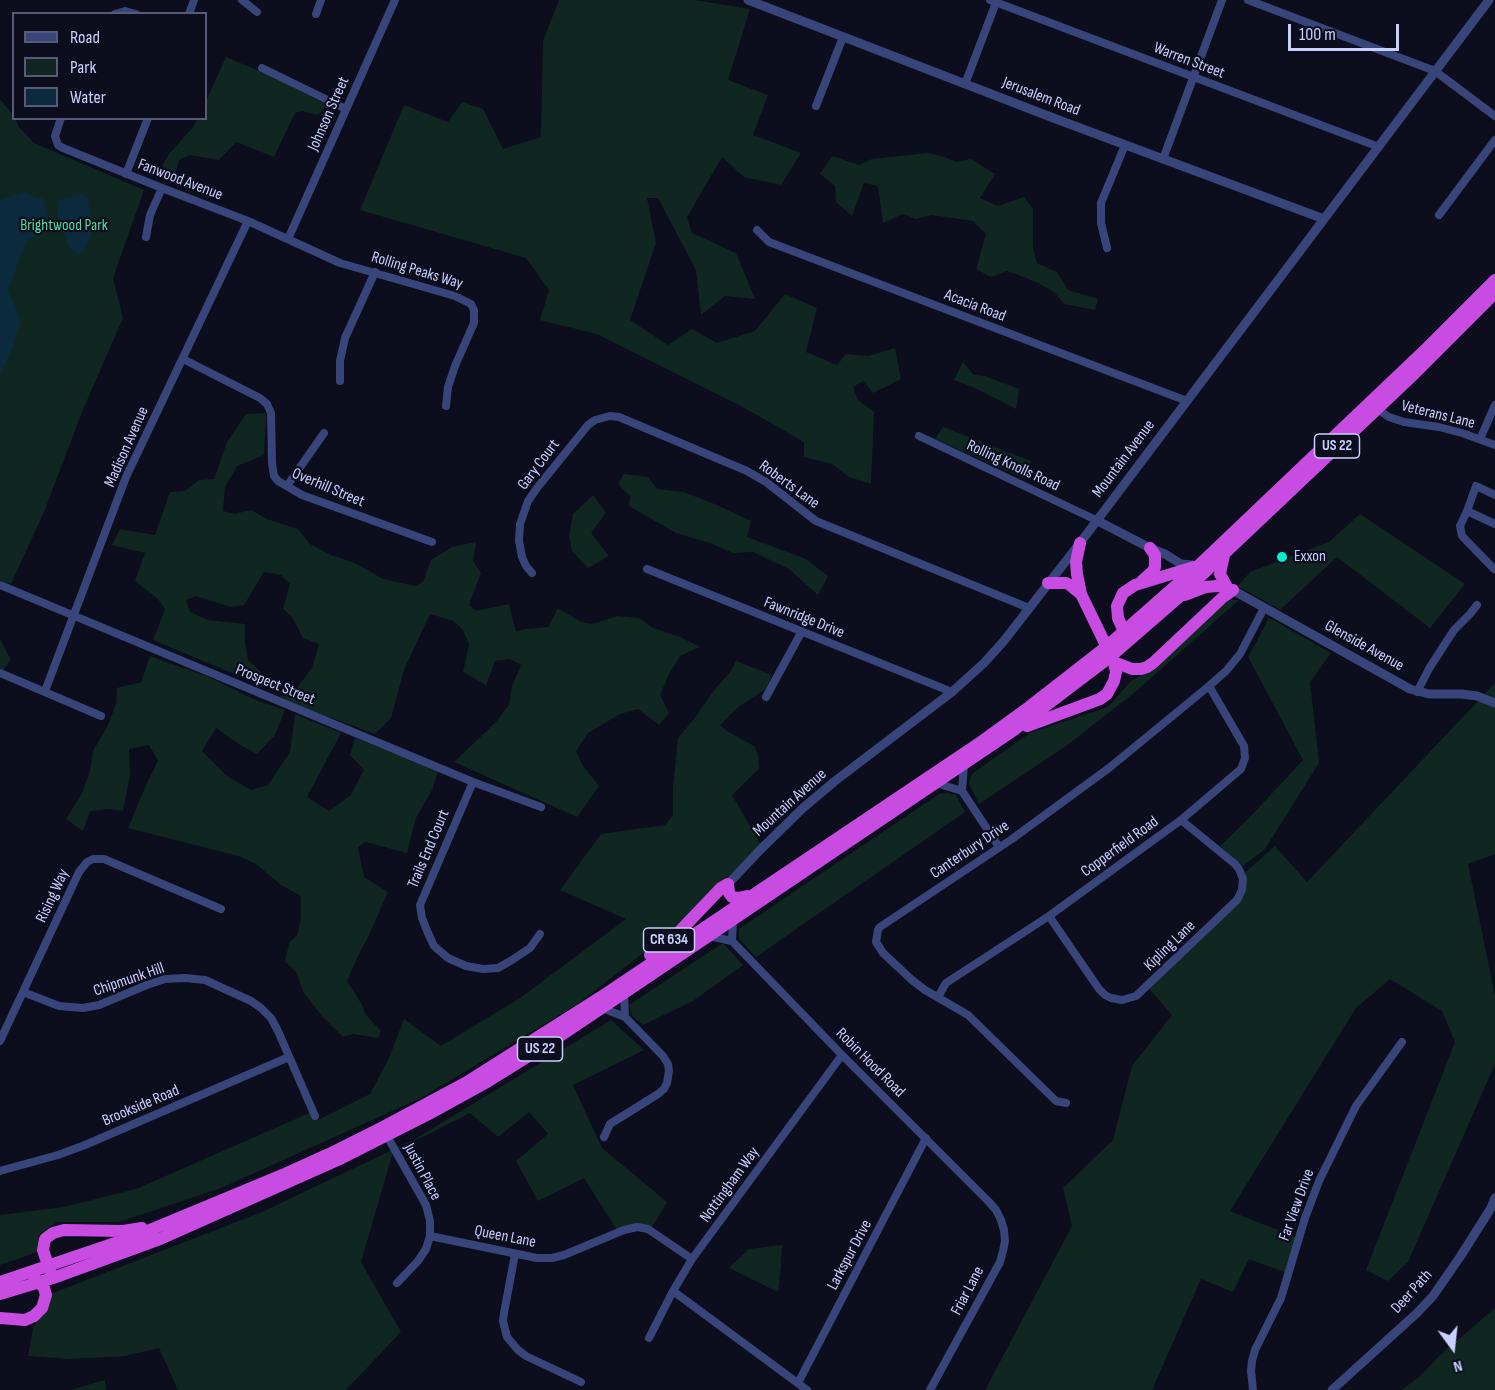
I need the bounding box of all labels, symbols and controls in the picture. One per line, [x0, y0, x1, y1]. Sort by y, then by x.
legend [12, 12, 207, 120]
scale bar [1291, 12, 1402, 50]
text: 100 m [1299, 24, 1336, 45]
text: Road [70, 27, 100, 48]
street label: Warren Street [1151, 39, 1227, 83]
text: Park [70, 57, 96, 78]
street label: Jerusalem Road [999, 73, 1083, 121]
street label: Johnson Street [304, 74, 354, 154]
text: Water [70, 87, 106, 108]
street label: Fanwood Avenue [135, 155, 225, 205]
park label: Brightwood Park [20, 216, 108, 236]
street label: Rolling Peaks Way [369, 248, 465, 294]
street label: Acacia Road [942, 286, 1008, 326]
street label: Veterans Lane [1399, 397, 1477, 433]
street label: Madison Avenue [101, 404, 153, 490]
street label: Mountain Avenue [1089, 416, 1159, 502]
road number: US 22 [1314, 434, 1360, 458]
street label: Gary Court [514, 436, 564, 494]
street label: Rolling Knolls Road [963, 436, 1063, 496]
street label: Roberts Lane [755, 457, 823, 513]
street label: Overhill Street [289, 464, 367, 512]
place label: Exxon [1294, 547, 1326, 567]
marker: Exxon [1275, 550, 1289, 564]
street label: Fawnridge Drive [761, 593, 847, 643]
street label: Glenside Avenue [1321, 616, 1407, 676]
street label: Prospect Street [232, 660, 318, 710]
street label: Mountain Avenue [749, 765, 831, 841]
street label: Trails End Court [404, 807, 454, 891]
street label: Copperfield Road [1078, 812, 1162, 882]
street label: Canterbury Drive [927, 817, 1013, 883]
street label: Rising Way [32, 866, 74, 926]
street label: Kipling Lane [1140, 917, 1200, 975]
road number: CR 634 [644, 928, 694, 952]
street label: Chipmunk Hill [91, 959, 167, 1001]
street label: Robin Hood Road [831, 1024, 909, 1102]
road number: US 22 [518, 1037, 562, 1061]
street label: Brookside Road [100, 1081, 182, 1131]
street label: Justin Place [399, 1140, 445, 1204]
street label: Nottingham Way [696, 1143, 764, 1227]
street label: Far View Drive [1275, 1166, 1319, 1244]
street label: Larkspur Drive [824, 1217, 876, 1293]
street label: Queen Lane [473, 1222, 537, 1252]
street label: Friar Lane [947, 1263, 989, 1319]
street label: Deer Path [1387, 1266, 1437, 1318]
north arrow [1423, 1318, 1483, 1378]
text: N [1451, 1356, 1464, 1376]

